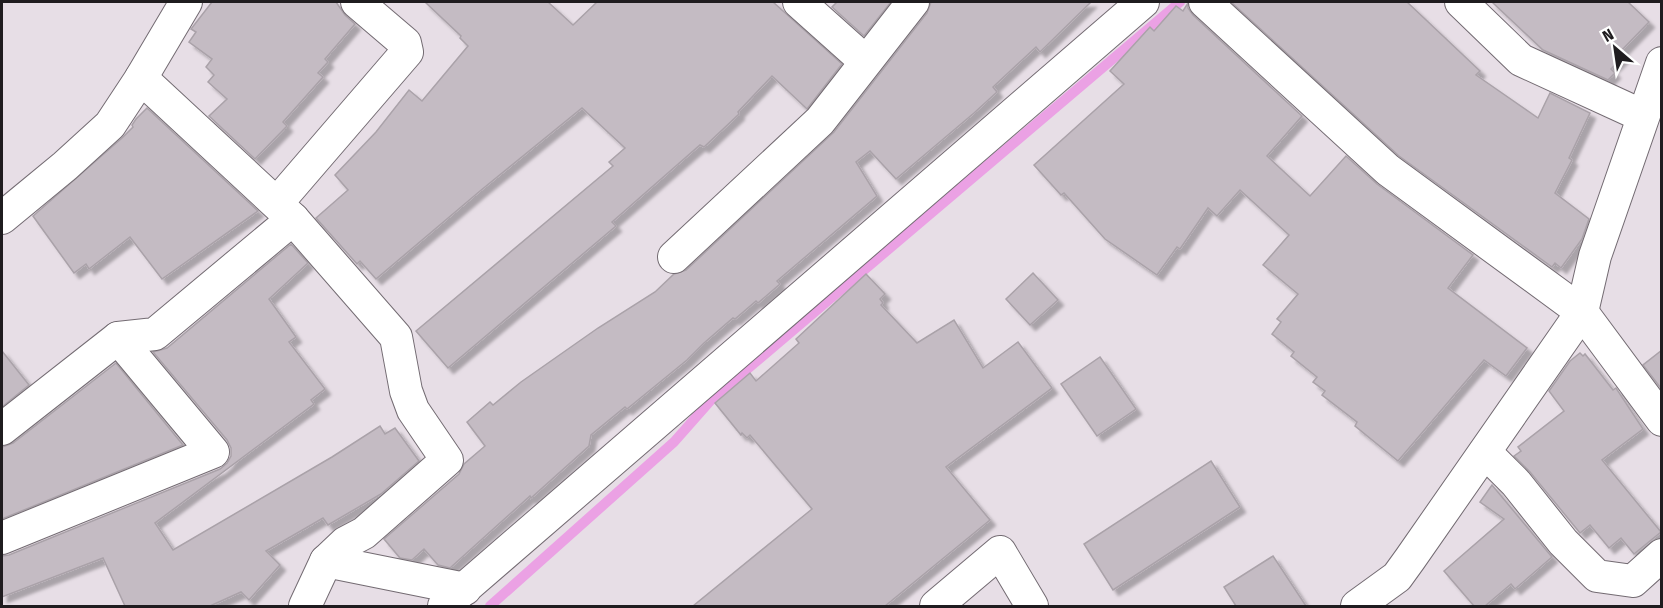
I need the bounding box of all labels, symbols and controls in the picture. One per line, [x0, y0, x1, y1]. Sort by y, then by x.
north arrow [1585, 18, 1645, 78]
text: N [1599, 25, 1617, 46]

